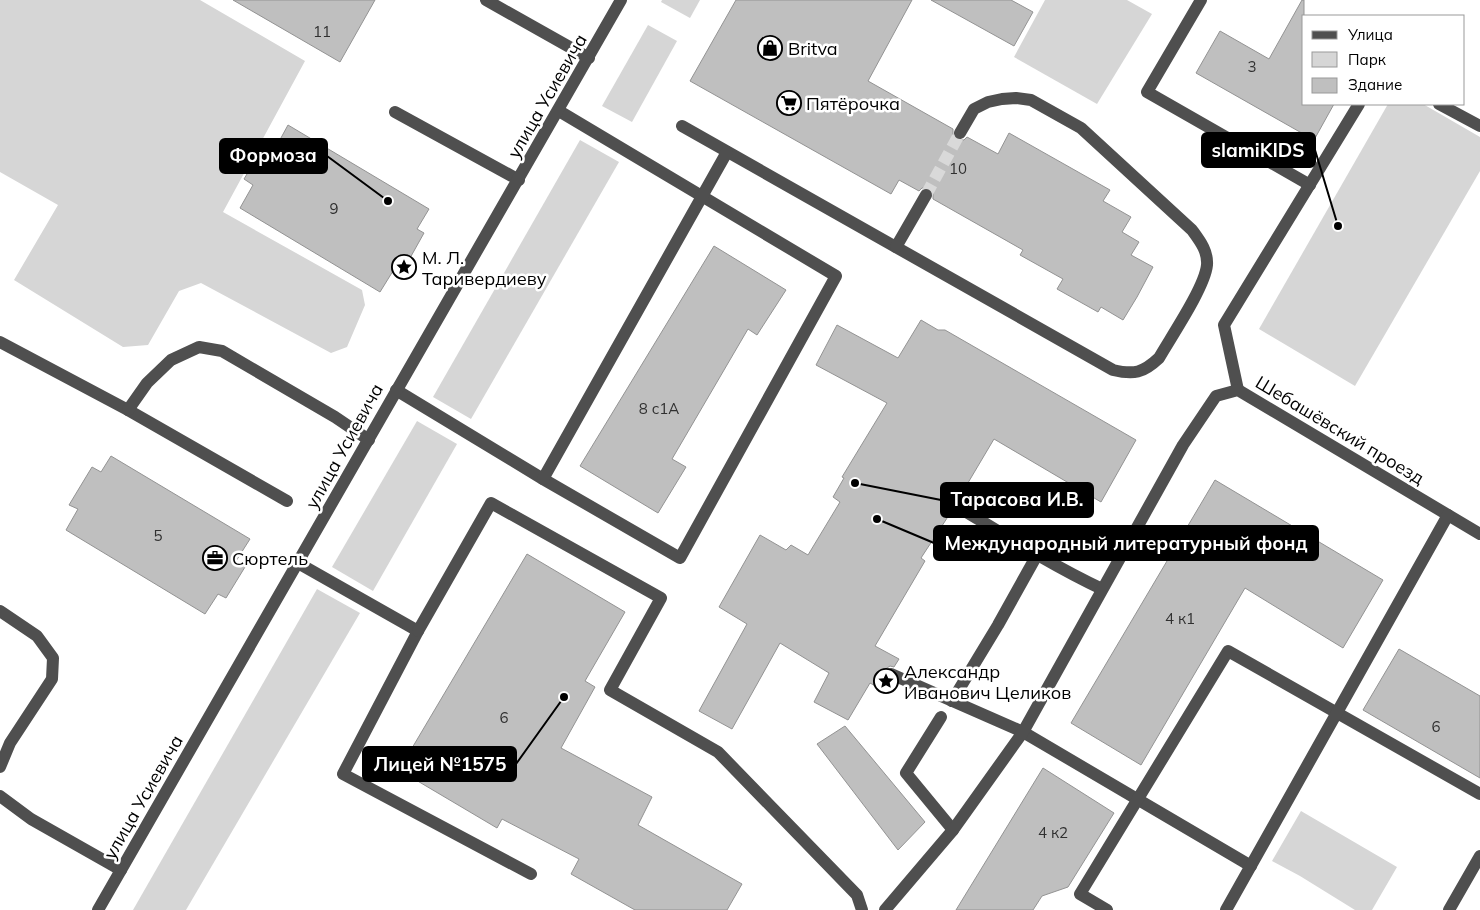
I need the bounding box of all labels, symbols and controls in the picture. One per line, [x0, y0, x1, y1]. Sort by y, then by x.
legend [1302, 15, 1465, 105]
house number: 11 [313, 22, 331, 41]
text: Улица [1347, 25, 1393, 44]
street label: улица Усиевича [502, 30, 592, 162]
shop icon: Britva [757, 35, 783, 61]
place label: Britva [788, 37, 838, 60]
text: Парк [1348, 50, 1387, 69]
house number: 3 [1247, 57, 1257, 76]
text: Здание [1348, 75, 1402, 94]
supermarket icon: Пятёрочка [776, 90, 802, 116]
place label: Пятёрочка [806, 92, 900, 115]
callout: slamiKIDS [1202, 133, 1315, 167]
text: slamiKIDS [1211, 138, 1305, 162]
callout: Формоза [220, 139, 327, 173]
text: Формоза [229, 143, 317, 167]
house number: 10 [949, 159, 967, 178]
house number: 9 [329, 199, 339, 218]
place label: М. Л. Таривердиеву [422, 246, 547, 290]
place icon: М. Л. Таривердиеву [391, 254, 417, 280]
street label: Шебашёвский проезд [1251, 370, 1429, 490]
street label: улица Усиевича [300, 379, 388, 513]
house number: 8 с1А [639, 399, 679, 418]
callout: Тарасова И.В. [941, 483, 1093, 517]
text: Тарасова И.В. [951, 487, 1083, 511]
house number: 5 [153, 526, 163, 545]
callout: Международный литературный фонд [934, 526, 1318, 560]
text: Международный литературный фонд [944, 531, 1308, 555]
office icon: Сюртель [202, 545, 228, 571]
place label: Сюртель [232, 547, 308, 570]
house number: 4 к1 [1165, 609, 1195, 628]
place label: Александр Иванович Целиков [904, 660, 1071, 704]
place icon: Александр Иванович Целиков [873, 668, 899, 694]
house number: 6 [499, 708, 509, 727]
house number: 6 [1431, 717, 1441, 736]
street label: улица Усиевича [98, 731, 188, 863]
callout: Лицей №1575 [363, 747, 516, 781]
text: Лицей №1575 [374, 752, 506, 776]
house number: 4 к2 [1038, 823, 1068, 842]

